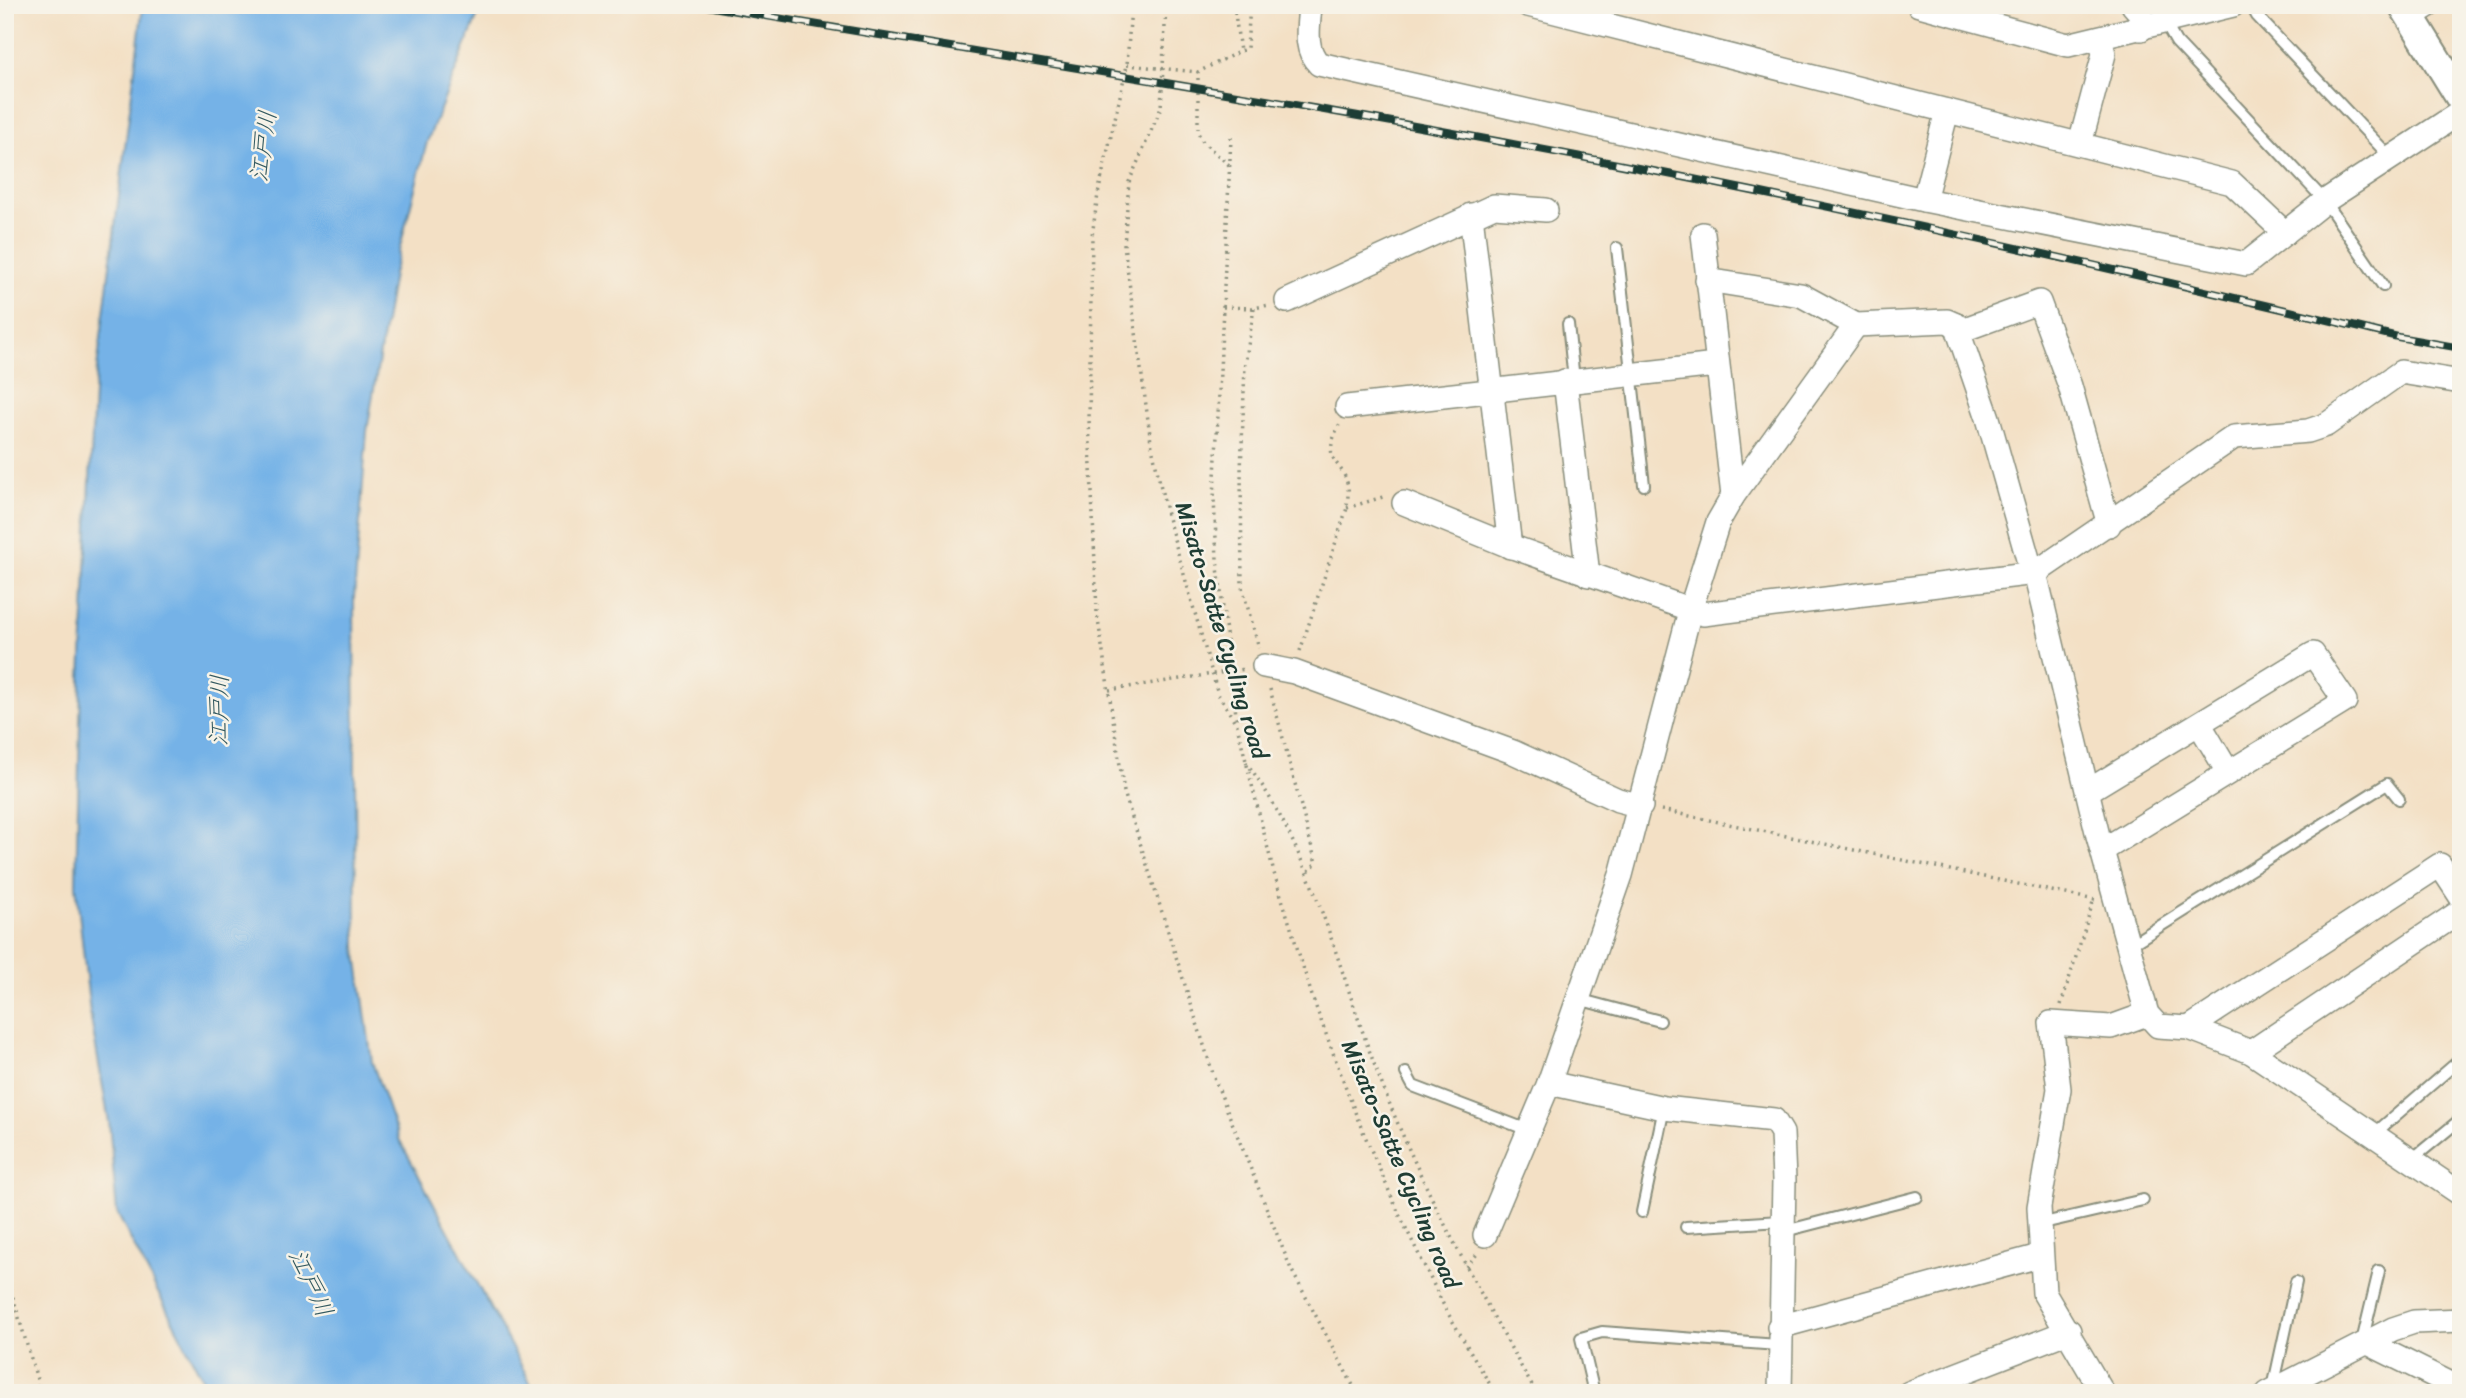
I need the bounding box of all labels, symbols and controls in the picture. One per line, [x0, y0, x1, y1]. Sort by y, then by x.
water label: 江戸川 [237, 107, 289, 185]
street label: Misato-Satte Cycling road [1163, 496, 1281, 766]
water label: 江戸川 [197, 674, 241, 746]
street label: Misato-Satte Cycling road [1329, 1033, 1472, 1297]
water label: 江戸川 [277, 1241, 345, 1325]

